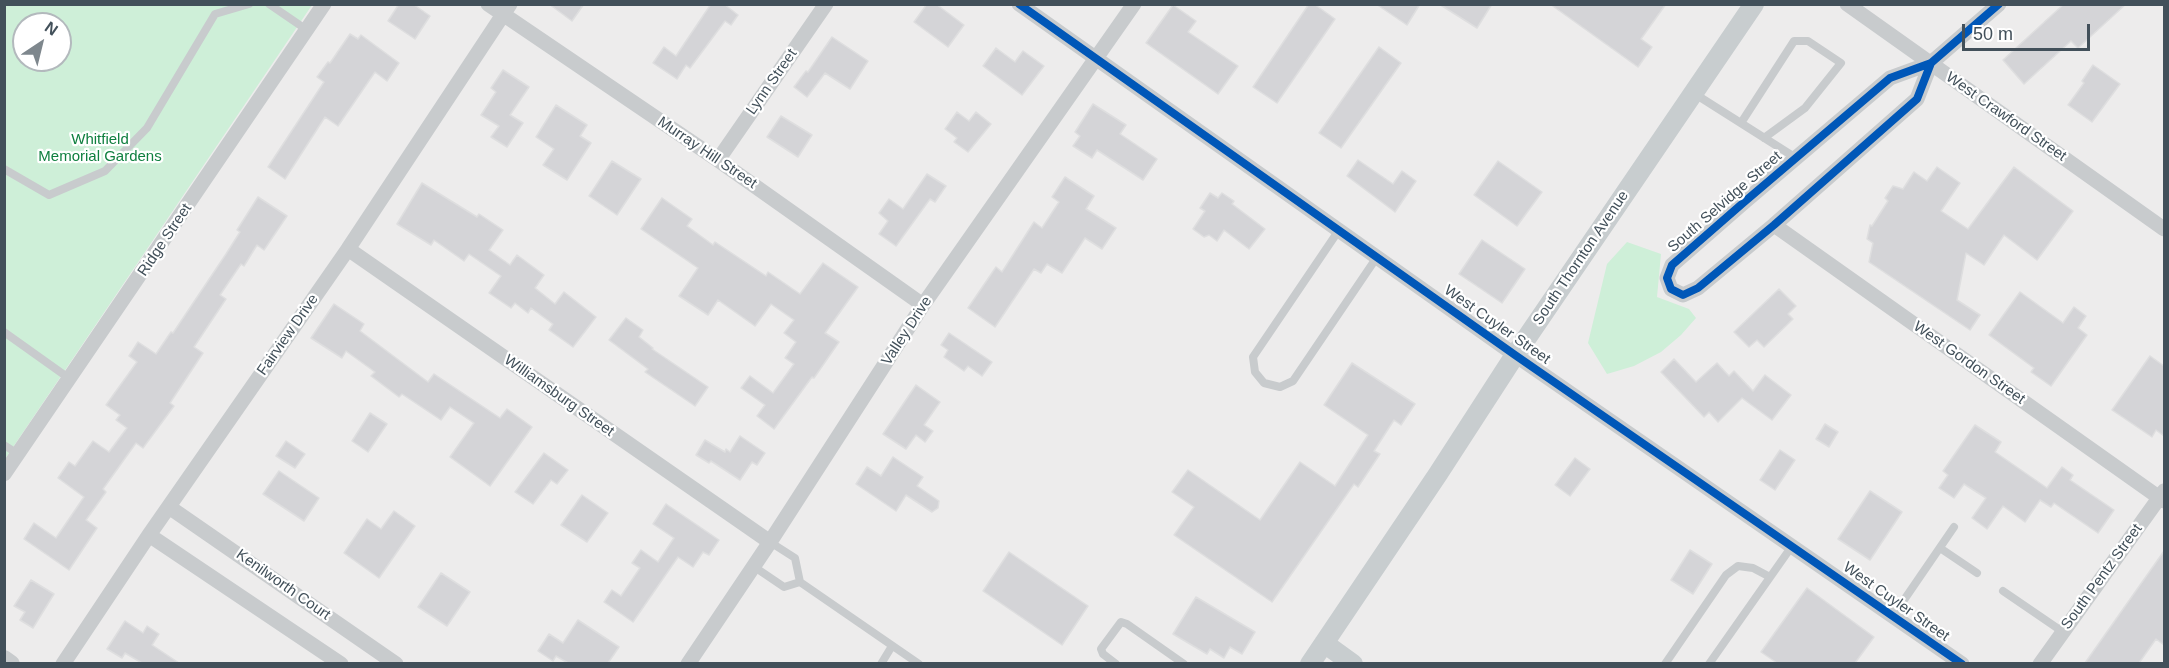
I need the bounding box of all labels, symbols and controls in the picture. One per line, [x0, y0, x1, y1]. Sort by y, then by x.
north arrow [12, 12, 72, 72]
scale bar [1965, 12, 2092, 50]
text: N [42, 18, 61, 39]
text: 50 m [1973, 24, 2013, 44]
street label: Lynn Street [743, 46, 801, 118]
street label: West Crawford Street [1942, 69, 2070, 165]
street label: Murray Hill Street [654, 113, 760, 193]
park label: Whitfield Memorial Gardens [38, 131, 162, 166]
street label: South Selvidge Street [1664, 148, 1786, 256]
street label: South Thornton Avenue [1529, 187, 1633, 329]
street label: Ridge Street [134, 200, 196, 280]
street label: West Cuyler Street [1440, 282, 1554, 368]
street label: Fairview Drive [253, 291, 323, 379]
street label: Valley Drive [878, 293, 936, 369]
street label: West Gordon Street [1910, 318, 2028, 408]
street label: Williamsburg Street [501, 351, 617, 441]
street label: South Pentz Street [2058, 521, 2146, 633]
street label: Kenilworth Court [232, 546, 334, 624]
street label: West Cuyler Street [1839, 559, 1953, 645]

